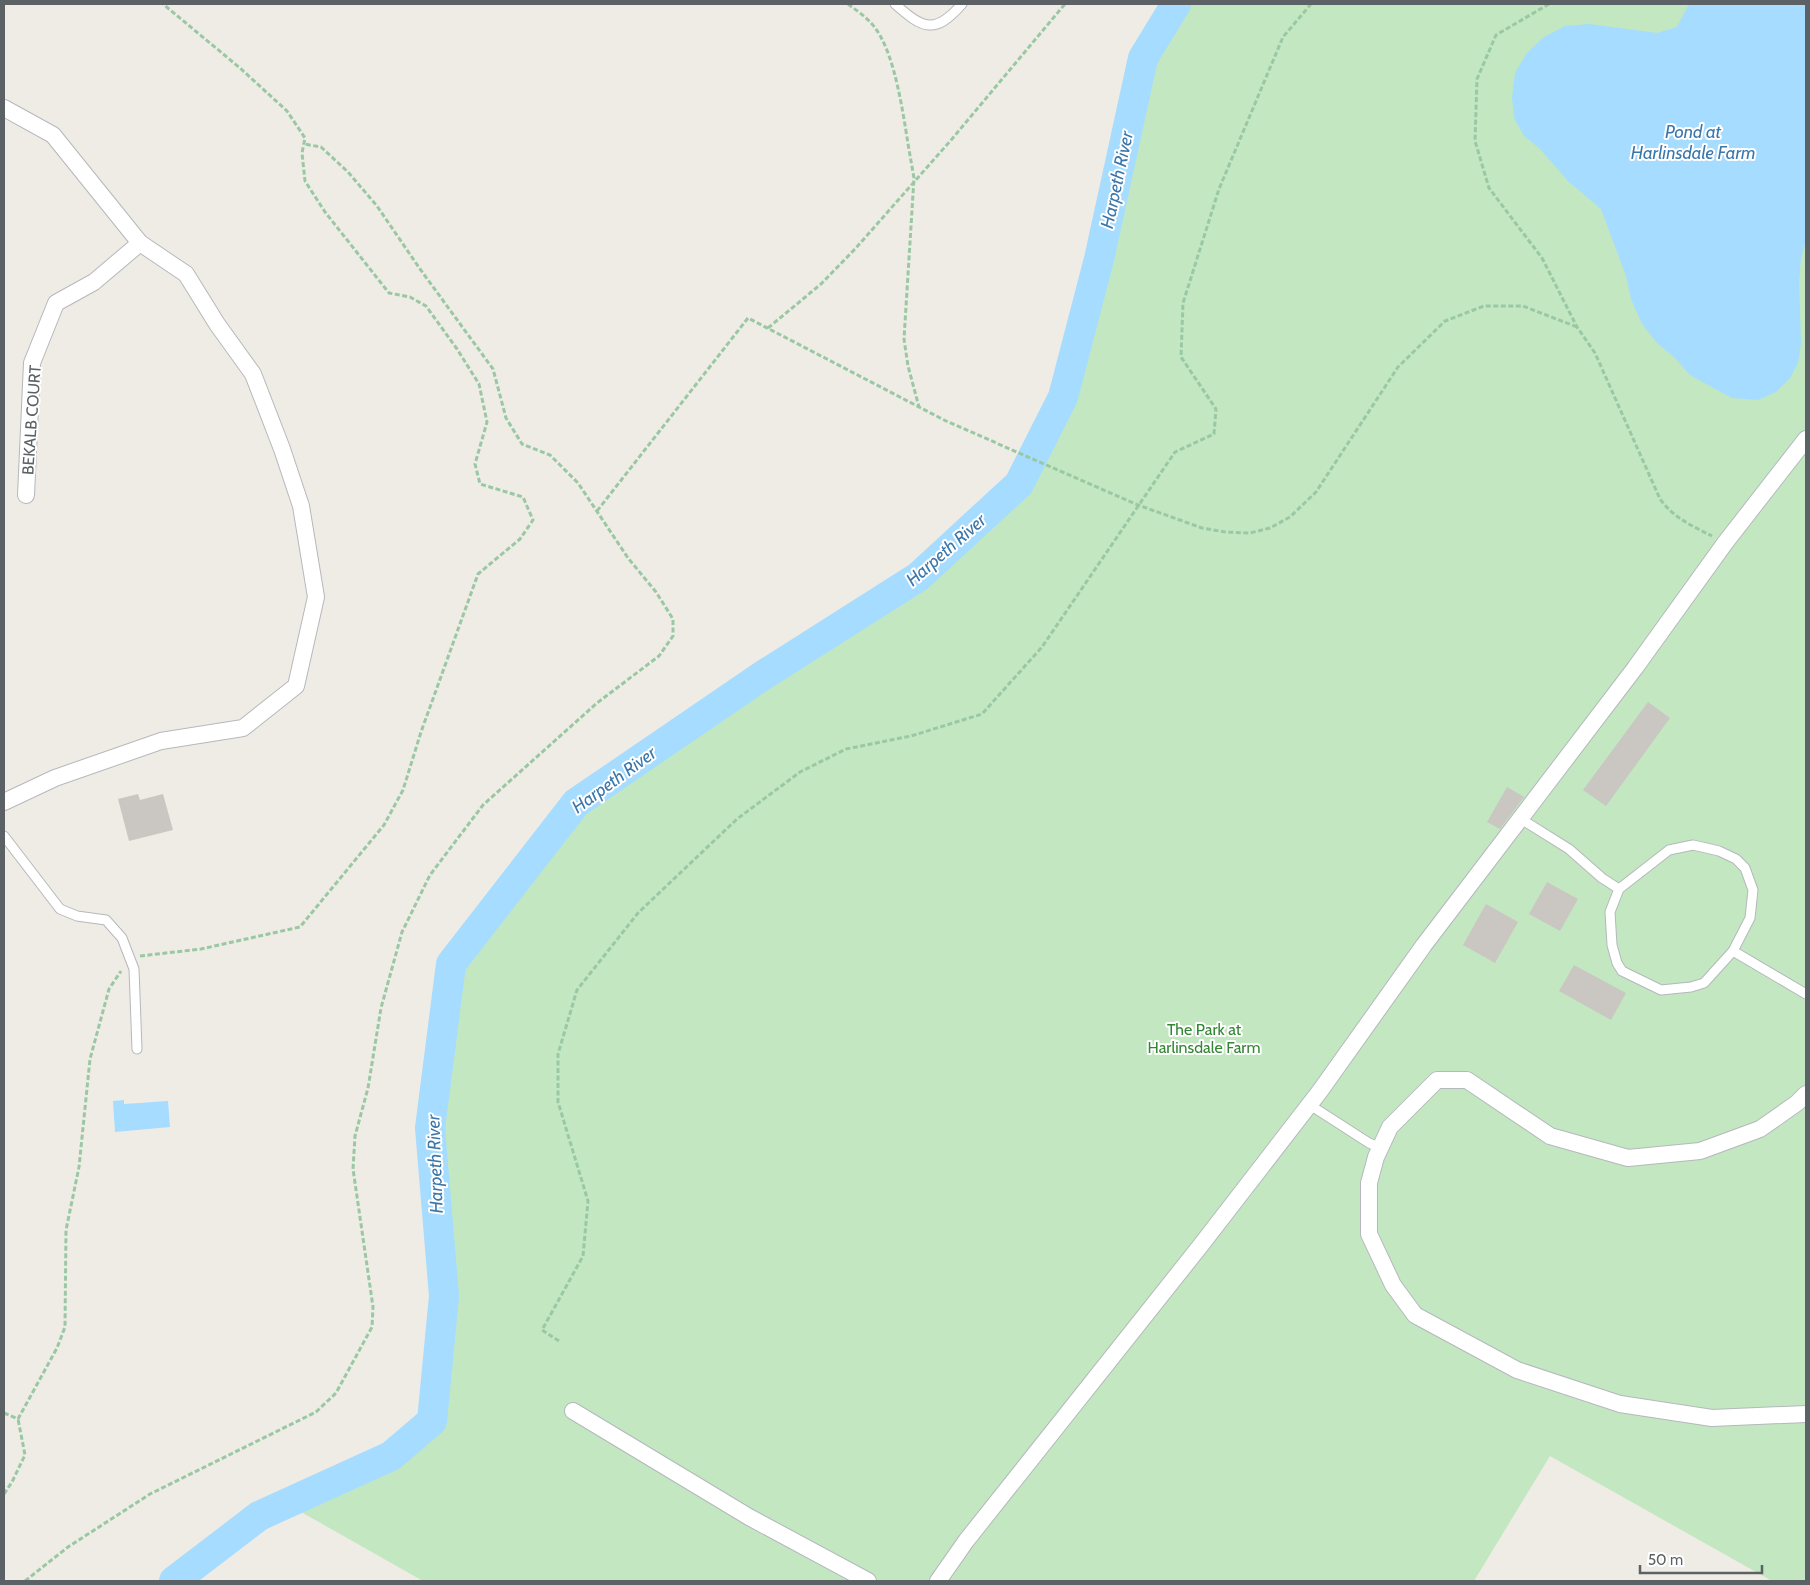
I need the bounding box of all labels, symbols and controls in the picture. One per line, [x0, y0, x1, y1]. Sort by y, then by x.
water label: Pond at Harlinsdale Farm [1631, 121, 1755, 164]
water label: Harpeth River [1096, 128, 1138, 231]
street label: BEKALB COURT [18, 364, 45, 476]
water label: Harpeth River [901, 508, 992, 591]
water label: Harpeth River [568, 741, 662, 818]
park label: The Park at Harlinsdale Farm [1148, 1020, 1260, 1057]
water label: Harpeth River [422, 1113, 448, 1214]
scale bar [1640, 1542, 1762, 1574]
text: 50 m [1648, 1551, 1683, 1569]

